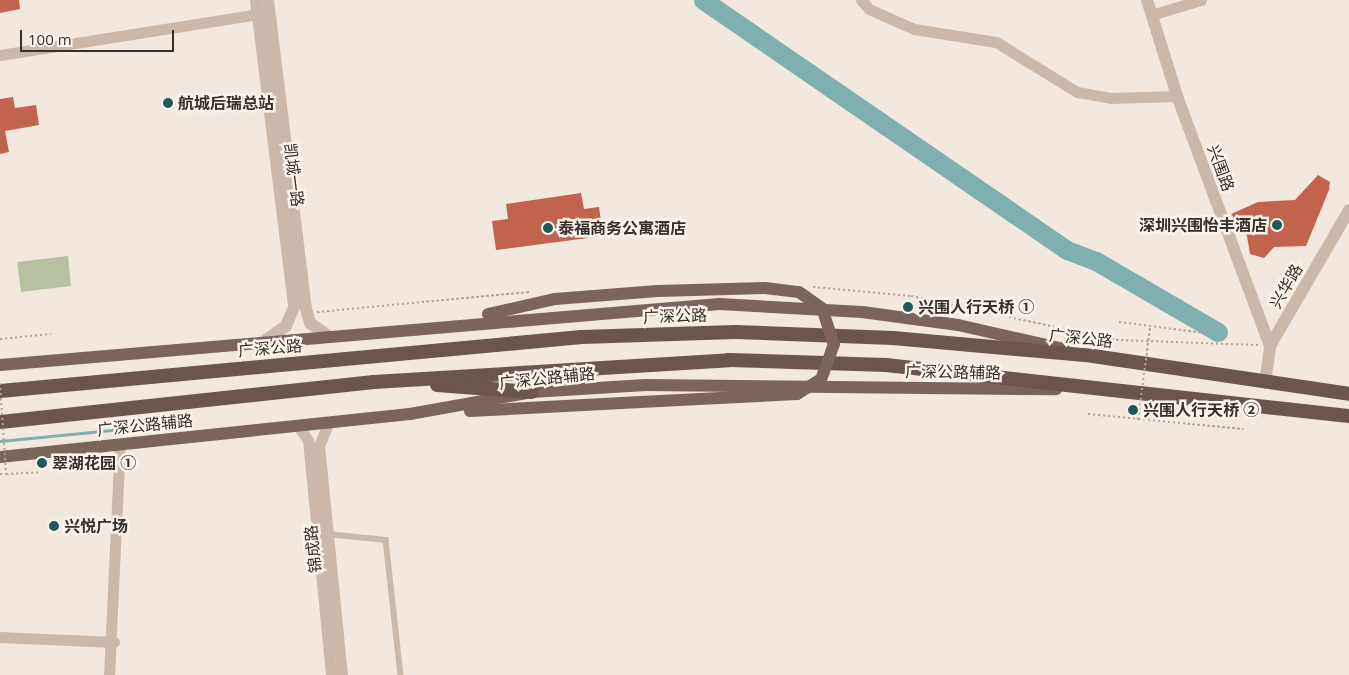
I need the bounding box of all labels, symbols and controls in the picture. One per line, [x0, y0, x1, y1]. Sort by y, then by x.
scale bar [22, 20, 176, 52]
text: 100 m [28, 29, 72, 49]
place label: 航城后瑞总站 [178, 93, 274, 113]
marker: 航城后瑞总站 [162, 97, 174, 109]
street label: 凯城一路 [281, 142, 307, 208]
street label: 兴围路 [1204, 142, 1238, 194]
place label: 深圳兴围怡丰酒店 [1139, 215, 1267, 235]
place label: 泰福商务公寓酒店 [558, 218, 686, 238]
marker: 深圳兴围怡丰酒店 [1271, 219, 1283, 231]
marker: 泰福商务公寓酒店 [542, 222, 554, 234]
street label: 兴华路 [1266, 260, 1306, 312]
place label: 兴围人行天桥 ① [918, 297, 1034, 317]
marker: 兴围人行天桥 ① [902, 301, 914, 313]
street label: 广深公路 [643, 305, 707, 327]
street label: 广深公路 [1048, 325, 1114, 351]
street label: 广深公路 [237, 336, 303, 360]
street label: 广深公路辅路 [905, 362, 1001, 382]
street label: 广深公路辅路 [498, 363, 596, 393]
place label: 兴围人行天桥 ② [1143, 400, 1259, 420]
marker: 兴围人行天桥 ② [1127, 404, 1139, 416]
street label: 广深公路辅路 [96, 410, 194, 440]
place label: 翠湖花园 ① [52, 453, 136, 473]
marker: 翠湖花园 ① [36, 457, 48, 469]
place label: 兴悦广场 [64, 516, 128, 536]
marker: 兴悦广场 [48, 520, 60, 532]
street label: 锦成路 [301, 524, 325, 574]

